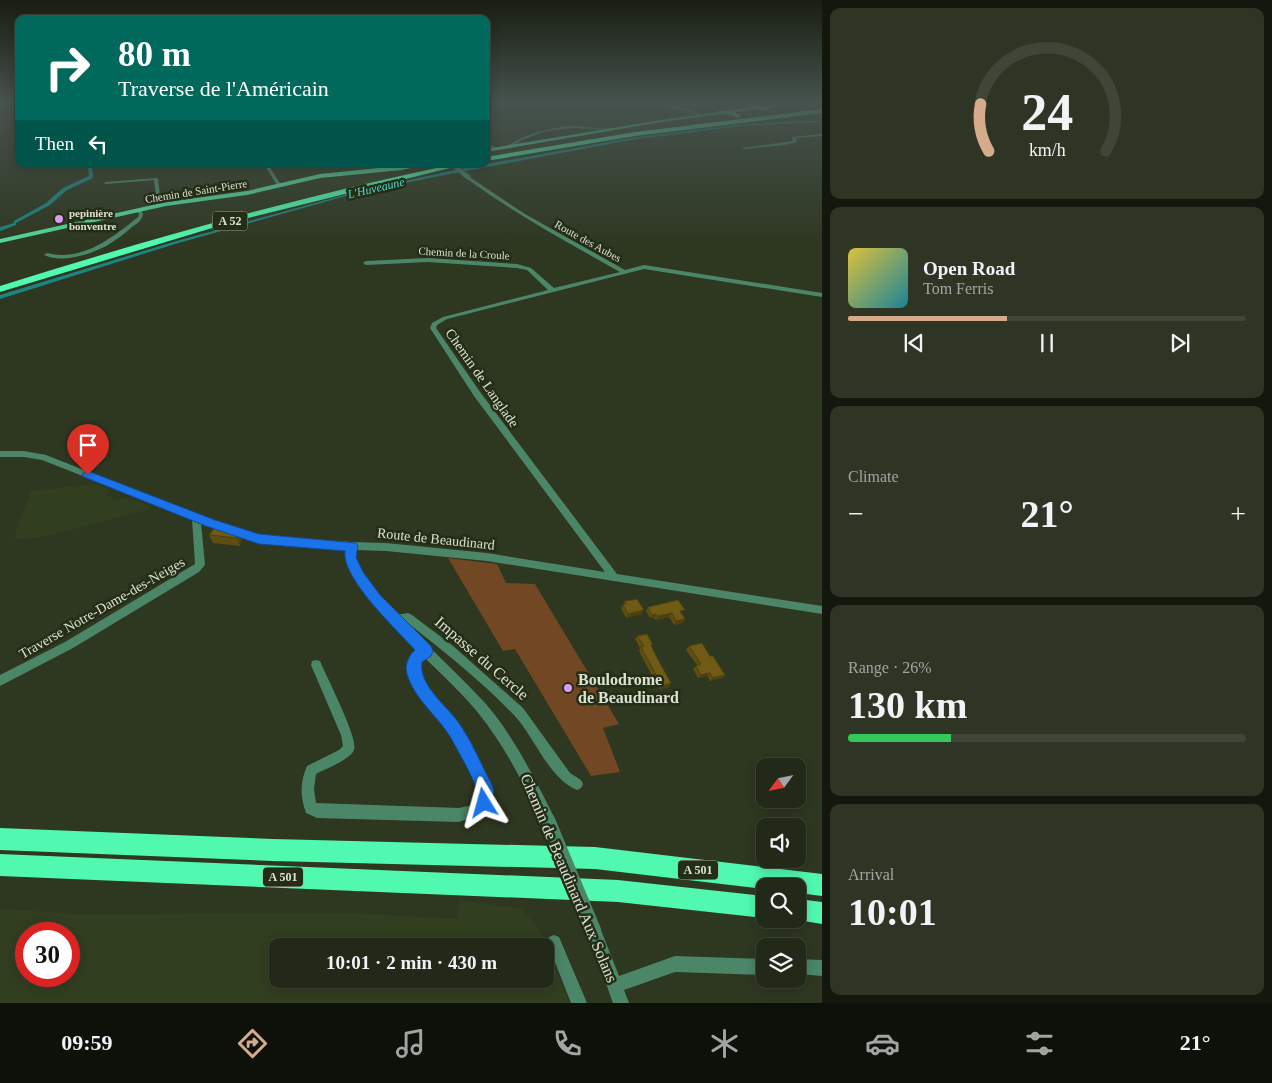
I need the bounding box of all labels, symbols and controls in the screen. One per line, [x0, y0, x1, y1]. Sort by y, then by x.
icon: right [35, 35, 100, 100]
text: 80 m [118, 35, 191, 74]
text: Traverse de l'Américain [118, 76, 329, 101]
text: 24 [1021, 84, 1073, 141]
icon: left [84, 130, 112, 158]
text: Then [35, 133, 74, 154]
text: km/h [1029, 140, 1065, 160]
water label: L'Huveaune [345, 175, 406, 202]
street label: Chemin de Saint-Pierre [144, 177, 248, 205]
place label: pepinière bonventre [69, 207, 117, 232]
road number: A 52 [212, 212, 248, 230]
marker: pepinière bonventre [53, 213, 65, 225]
street label: Route des Aubes [553, 218, 623, 264]
street label: Chemin de la Croule [418, 245, 510, 261]
text: Open Road [923, 258, 1015, 279]
text: Tom Ferris [923, 280, 993, 297]
street label: Chemin de Langlade [442, 326, 522, 430]
icon: previous [900, 329, 928, 357]
icon: pause [1033, 329, 1061, 357]
icon: next [1166, 329, 1194, 357]
pin [67, 424, 109, 475]
icon: arrive [74, 431, 102, 459]
text: Climate [848, 468, 899, 485]
text: 21° [1020, 493, 1074, 535]
text: − [848, 498, 864, 529]
text: + [1230, 498, 1246, 529]
street label: Route de Beaudinard [376, 525, 496, 553]
street label: Traverse Notre-Dame-des-Neiges [16, 554, 188, 662]
street label: Impasse du Cercle [431, 613, 532, 704]
text: Range · 26% [848, 659, 932, 676]
place label: Boulodrome de Beaudinard [578, 671, 679, 706]
marker: Boulodrome de Beaudinard [562, 682, 574, 694]
text: 130 km [848, 684, 967, 726]
north arrow [756, 758, 806, 808]
map controls [756, 758, 806, 988]
street label: Chemin de Beaudinard Aux Solans [517, 771, 621, 985]
position arrow [457, 776, 509, 828]
button: sound [756, 818, 806, 868]
road number: A 501 [678, 860, 718, 880]
text: Arrival [848, 866, 894, 883]
road number: A 501 [263, 868, 303, 886]
button: search [756, 878, 806, 928]
text: 10:01 [848, 891, 937, 933]
speed limit sign: 30 [15, 922, 80, 987]
button: layers [756, 938, 806, 988]
text: 10:01 · 2 min · 430 m [326, 952, 497, 973]
icon: directions [235, 1026, 270, 1061]
icon: music [393, 1026, 428, 1061]
icon: phone [550, 1026, 585, 1061]
icon: climate [707, 1026, 742, 1061]
icon: car [865, 1026, 900, 1061]
icon: filters [1022, 1026, 1057, 1061]
text: 09:59 [61, 1030, 113, 1055]
text: 21° [1180, 1030, 1211, 1055]

